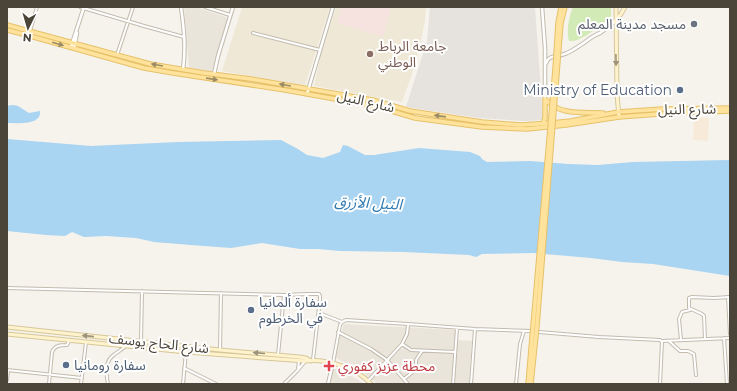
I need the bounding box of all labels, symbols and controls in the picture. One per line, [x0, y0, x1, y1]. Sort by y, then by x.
north arrow [8, 8, 48, 48]
place label: مسجد مدينة المعلم [578, 15, 686, 35]
marker: مسجد مدينة المعلم [689, 19, 699, 29]
text: N [22, 31, 32, 45]
place label: جامعة الرباط الوطني [378, 37, 446, 73]
one-way arrow [52, 41, 64, 47]
marker: جامعة الرباط الوطني [365, 49, 375, 59]
one-way arrow [613, 54, 619, 67]
one-way arrow [151, 62, 163, 68]
one-way arrow [206, 76, 218, 82]
place label: Ministry of Education [523, 81, 672, 99]
one-way arrow [279, 82, 291, 88]
marker: Ministry of Education [675, 85, 685, 95]
street label: شارع النيل [335, 86, 396, 118]
street label: شارع النيل [658, 99, 716, 121]
one-way arrow [434, 113, 446, 119]
water label: النيل الأزرق [334, 191, 404, 214]
place label: سفارة ألمانيا في الخرطوم [259, 293, 327, 329]
marker: سفارة ألمانيا في الخرطوم [246, 305, 256, 315]
street label: شارع الحاج يوسف [108, 329, 210, 359]
one-way arrow [82, 332, 94, 339]
one-way arrow [253, 350, 265, 357]
place label: سفارة رومانيا [74, 356, 146, 374]
place label: محطة عزيز كفوري [338, 357, 435, 377]
marker: سفارة رومانيا [61, 360, 71, 370]
marker: محطة عزيز كفوري [323, 360, 335, 372]

